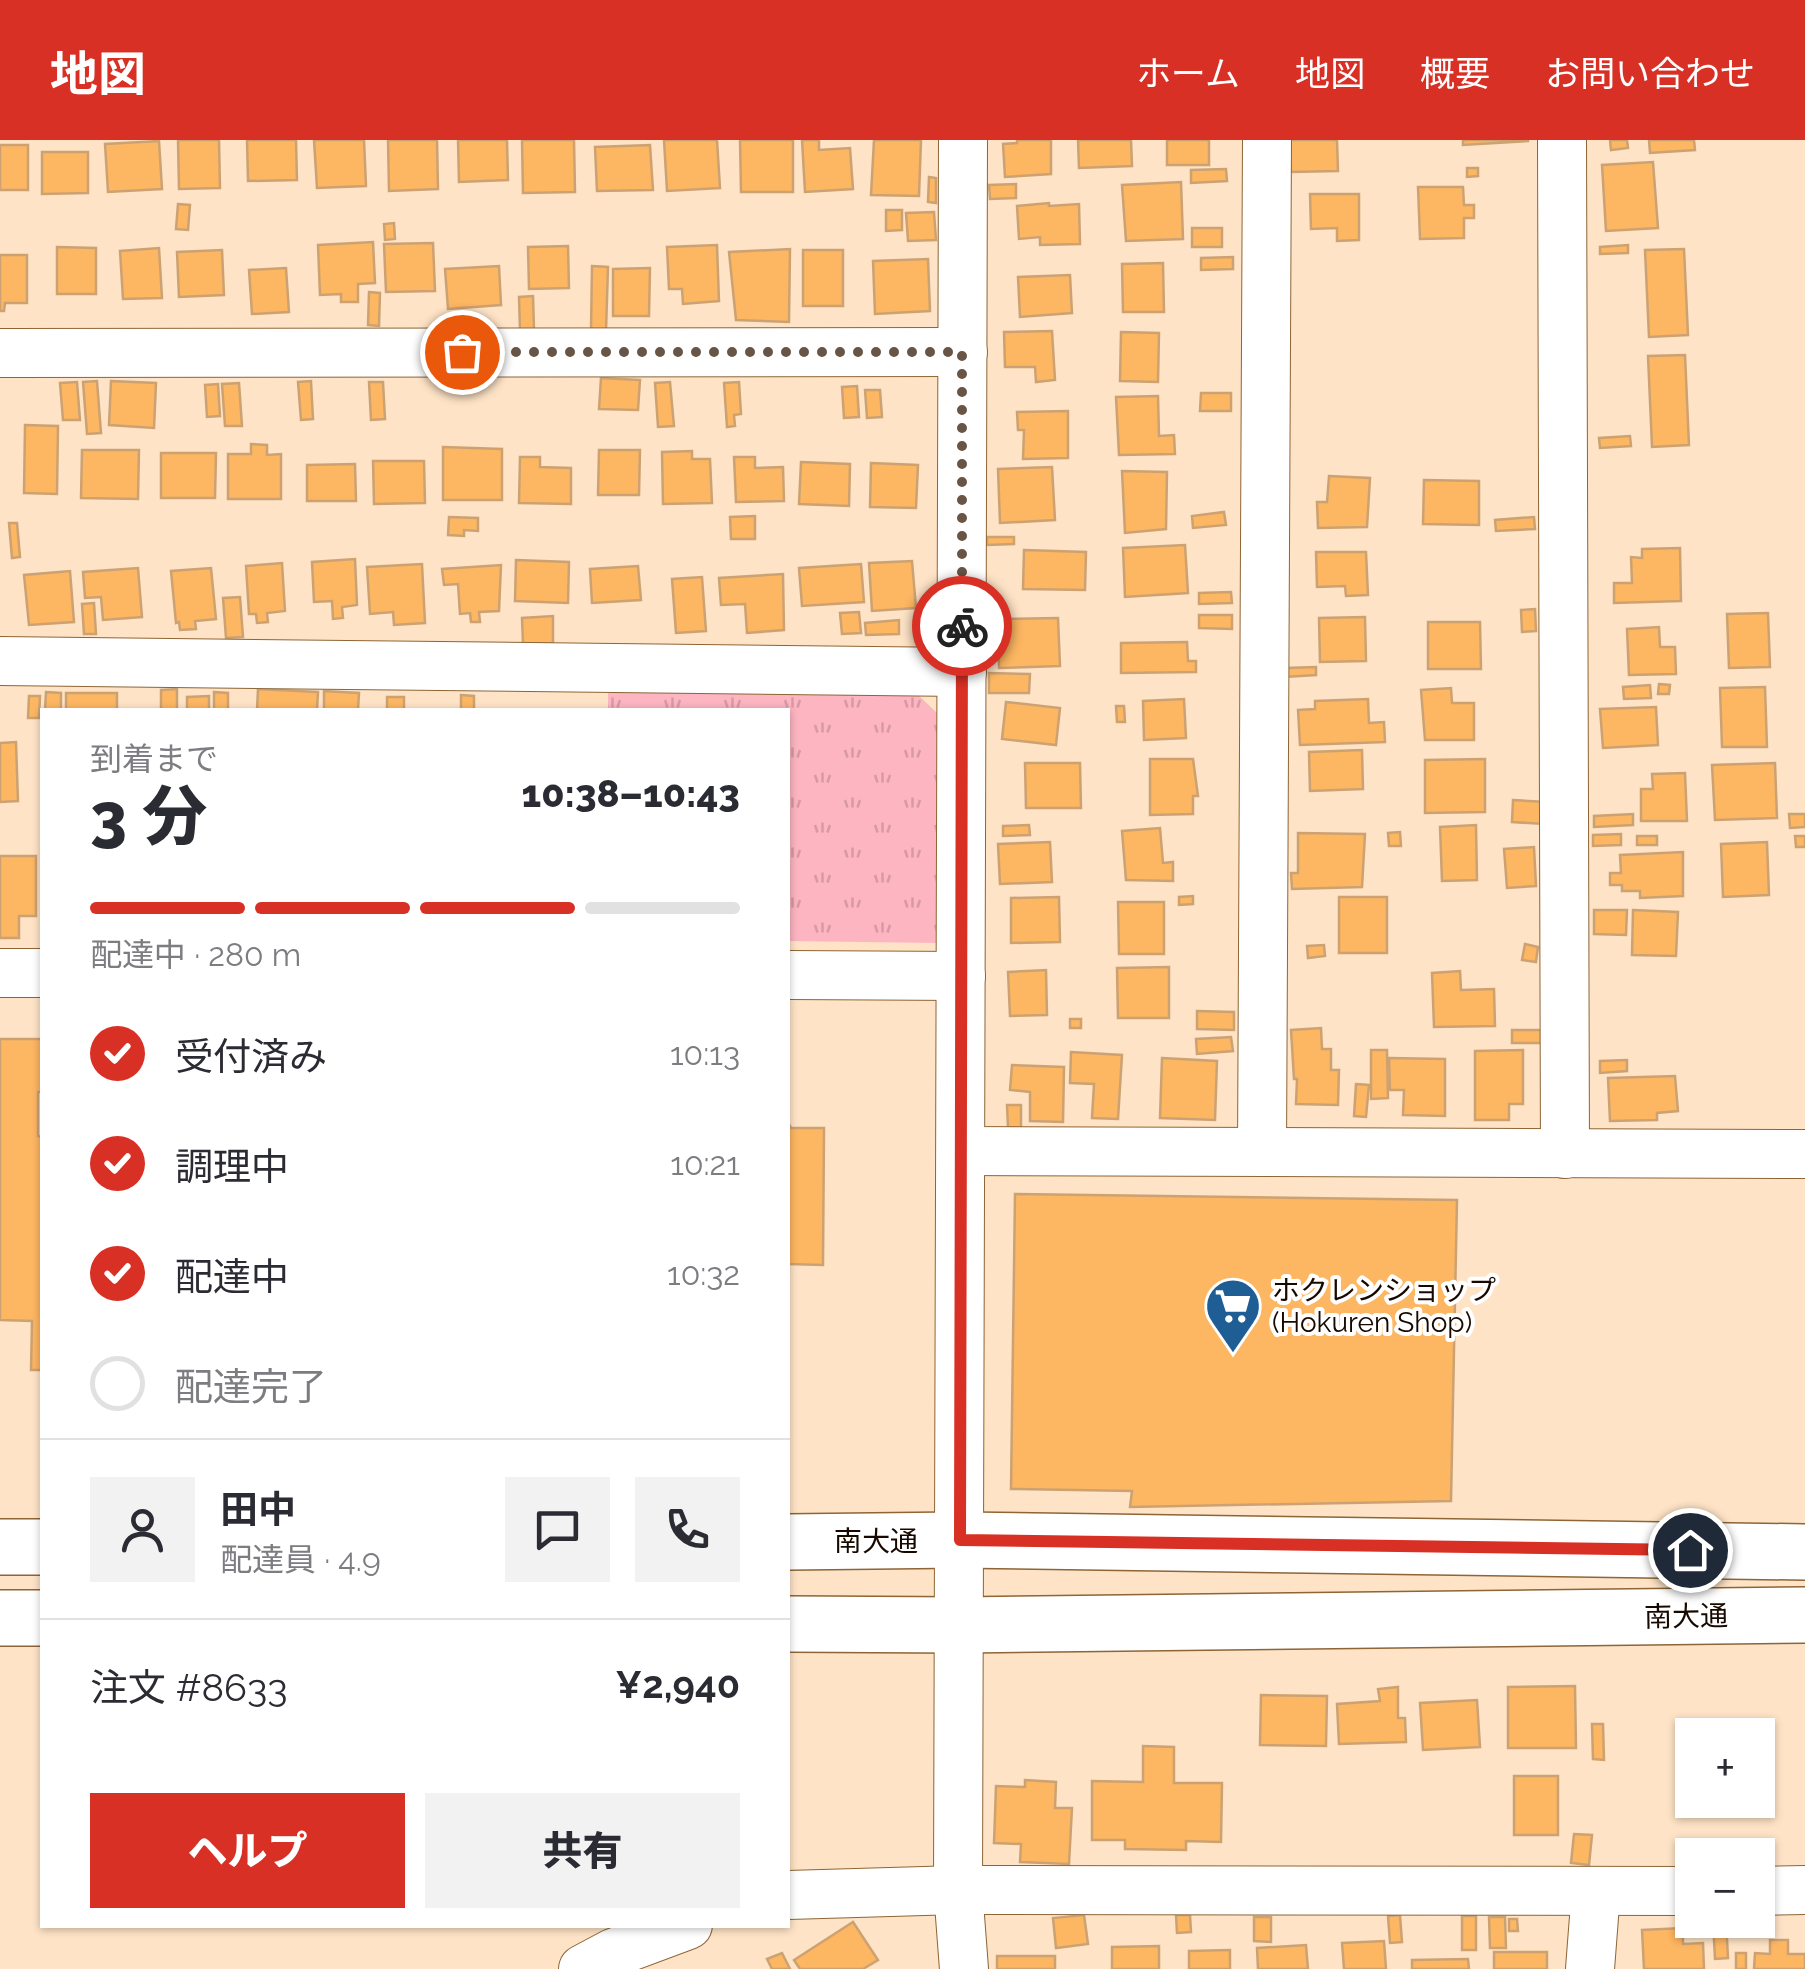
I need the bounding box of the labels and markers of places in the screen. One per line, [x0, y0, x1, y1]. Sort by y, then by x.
pin [420, 310, 505, 395]
place label: ホクレンショップ (Hokuren Shop) [1272, 1274, 1496, 1339]
supermarket icon: ホクレンショップ (Hokuren Shop) [1203, 1276, 1263, 1355]
pin [1648, 1508, 1733, 1593]

